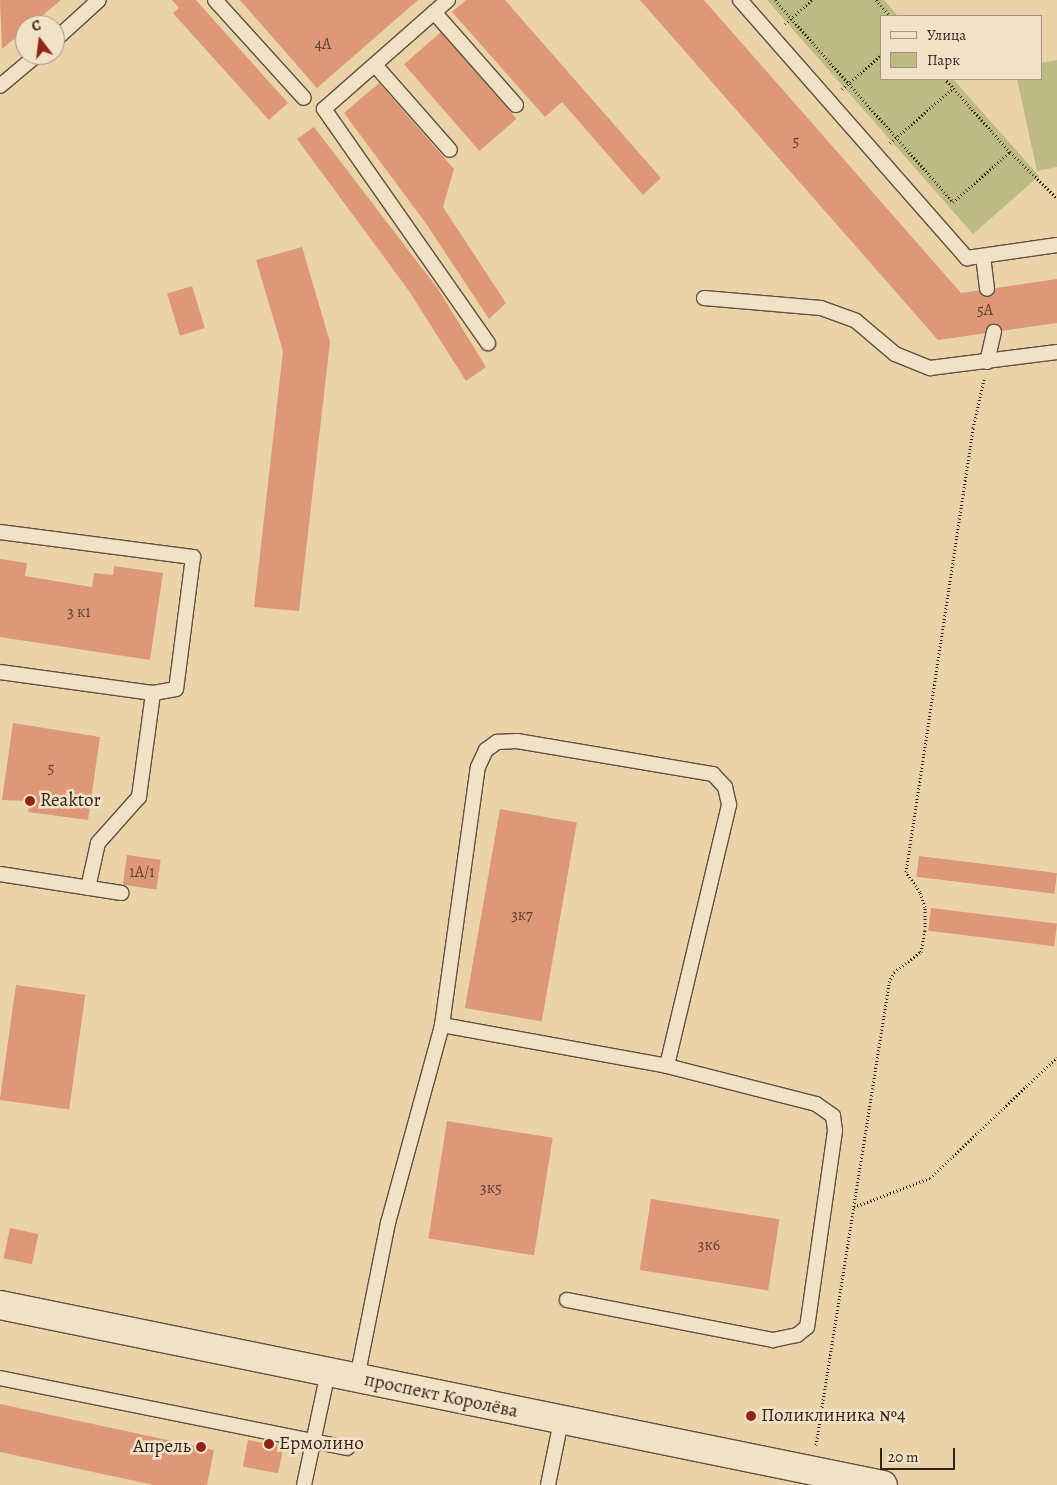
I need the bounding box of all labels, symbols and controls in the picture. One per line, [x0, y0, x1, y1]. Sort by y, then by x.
north arrow [15, 15, 65, 65]
legend [880, 15, 1042, 80]
text: С [30, 16, 43, 36]
text: Улица [927, 25, 966, 45]
house number: 4А [315, 34, 331, 54]
text: Парк [927, 50, 960, 70]
house number: 5 [793, 131, 799, 151]
house number: 5А [977, 300, 993, 320]
house number: 3 к1 [67, 602, 91, 622]
house number: 5 [48, 758, 54, 778]
place label: Reaktor [40, 790, 101, 812]
marker: Reaktor [24, 795, 36, 807]
house number: 1А/1 [129, 862, 155, 882]
house number: 3к7 [511, 905, 533, 925]
house number: 3к5 [480, 1178, 502, 1198]
house number: 3к6 [698, 1235, 720, 1255]
street label: проспект Королёва [362, 1369, 520, 1423]
place label: Поликлиника №4 [761, 1405, 906, 1427]
marker: Поликлиника №4 [745, 1410, 757, 1422]
place label: Ермолино [279, 1433, 364, 1455]
place label: Апрель [133, 1436, 191, 1458]
marker: Ермолино [263, 1438, 275, 1450]
scale bar [882, 1438, 957, 1470]
marker: Апрель [195, 1441, 207, 1453]
text: 20 m [888, 1447, 919, 1467]

